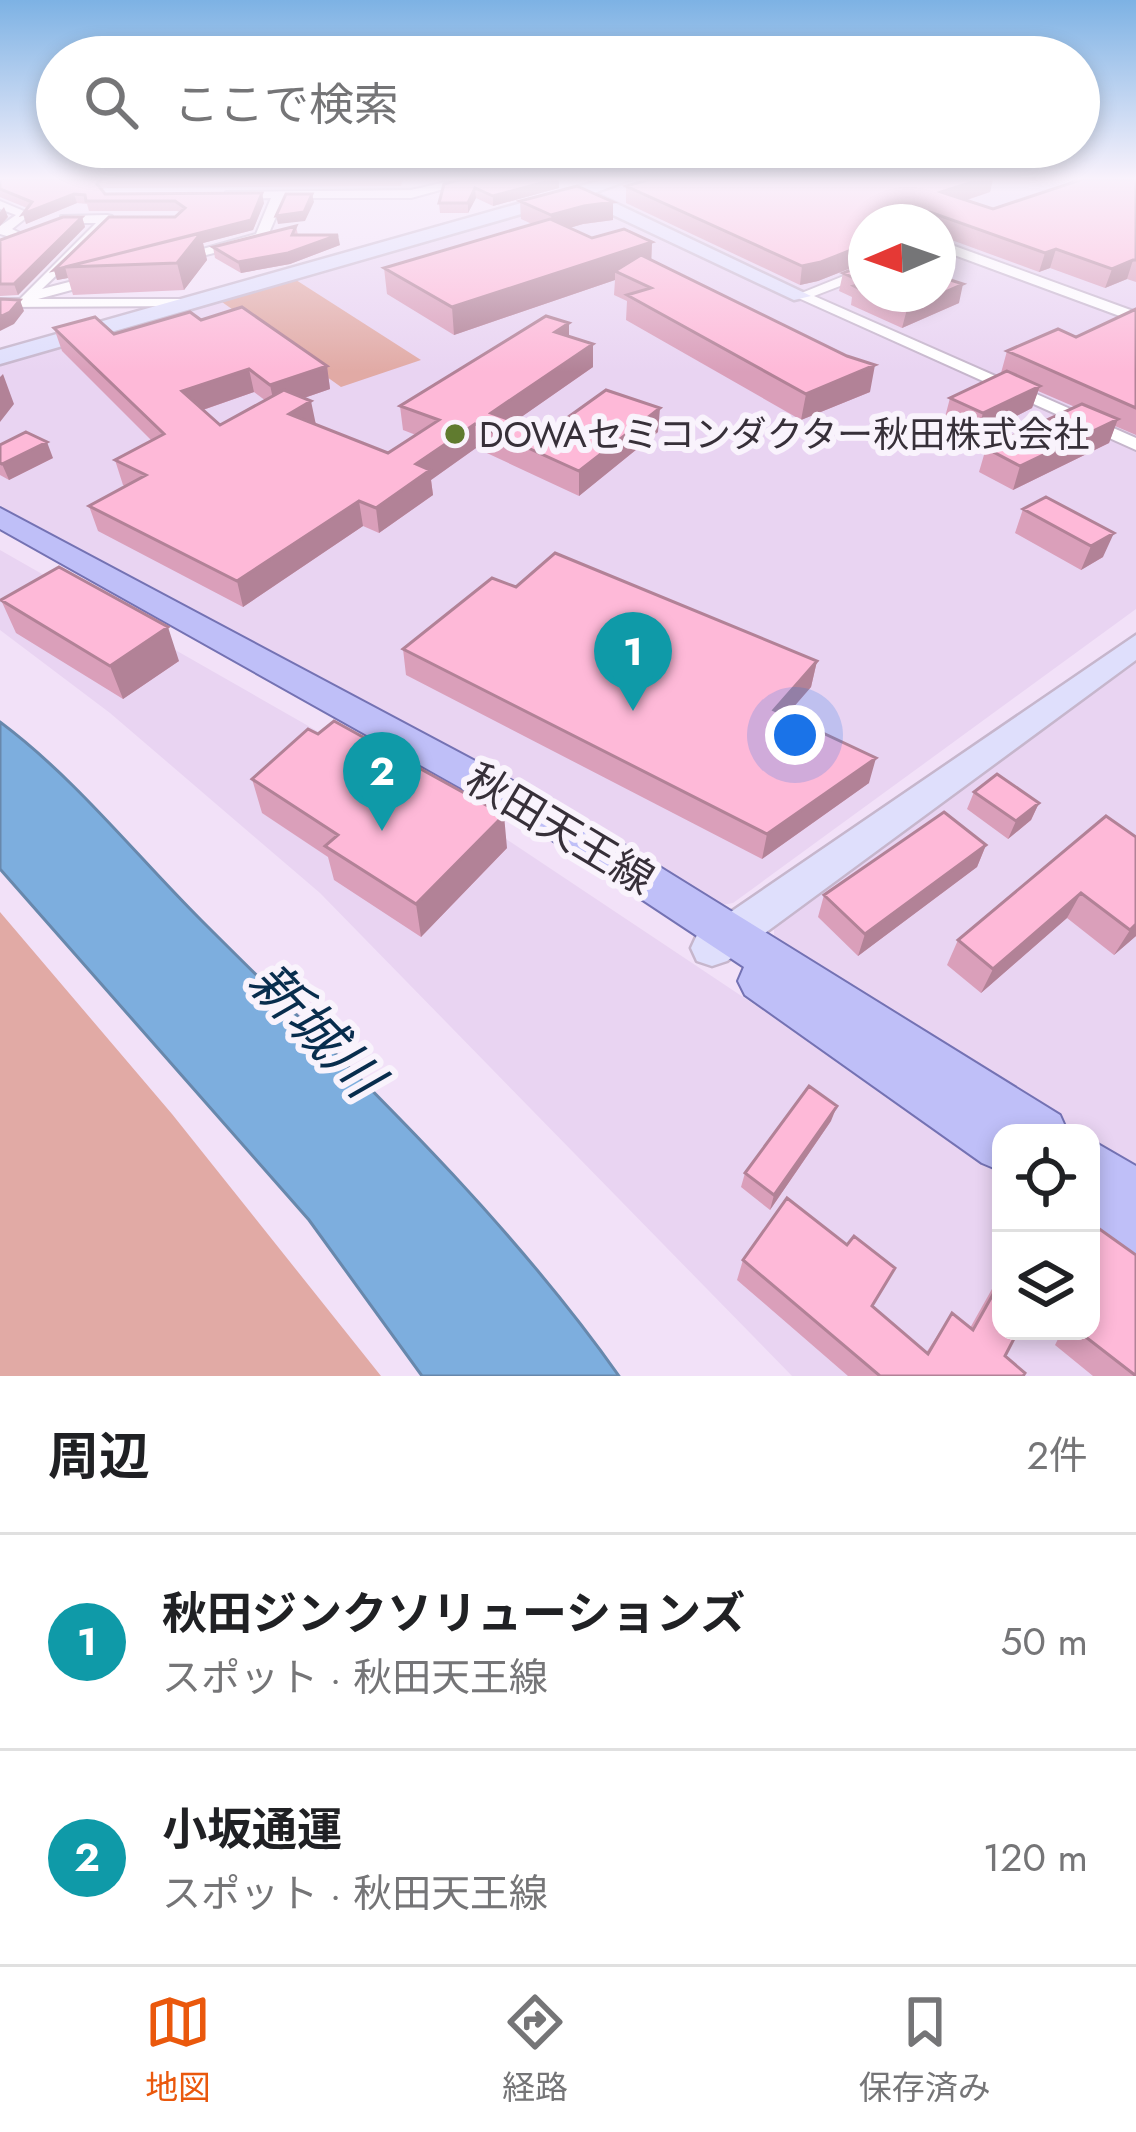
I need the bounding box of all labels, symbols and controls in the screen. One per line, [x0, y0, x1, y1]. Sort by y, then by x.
search box [36, 36, 1100, 168]
icon: search [78, 69, 144, 135]
text: ここで検索 [174, 72, 399, 137]
north arrow [848, 204, 956, 312]
place label: DOWAセミコンダクター秋田株式会社 [479, 408, 1089, 460]
marker: DOWAセミコンダクター秋田株式会社 [442, 421, 468, 447]
pin: 1 [594, 612, 672, 711]
your location [765, 705, 825, 765]
pin: 2 [343, 732, 421, 831]
street label: 秋田天王線 [454, 749, 666, 909]
water label: 新城川 [232, 944, 404, 1118]
map controls [992, 1124, 1100, 1340]
button: locate [992, 1124, 1100, 1232]
button: layers [992, 1232, 1100, 1340]
text: 周辺 [48, 1419, 150, 1493]
text: 2件 [1027, 1427, 1088, 1484]
text: 秋田ジンクソリューションズ [162, 1581, 745, 1646]
text: 1 [77, 1613, 97, 1670]
text: 50 m [1000, 1613, 1088, 1670]
text: スポット · 秋田天王線 [162, 1649, 548, 1706]
text: 小坂通運 [162, 1797, 342, 1862]
text: 2 [74, 1829, 100, 1886]
text: 120 m [983, 1829, 1088, 1886]
text: スポット · 秋田天王線 [162, 1865, 548, 1922]
tab: 地図 [145, 1989, 211, 2111]
tab: 経路 [502, 1989, 568, 2111]
tab: 保存済み [859, 1989, 991, 2111]

